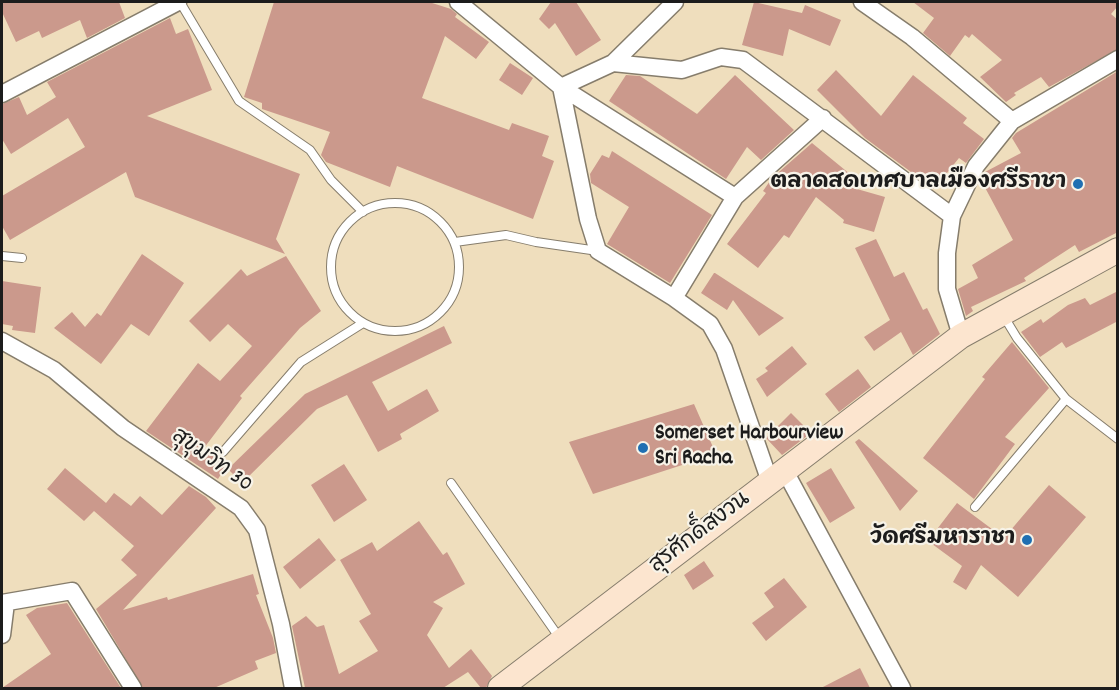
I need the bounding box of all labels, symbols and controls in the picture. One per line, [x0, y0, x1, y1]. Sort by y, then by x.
place label: ตลาดสดเทศบาลเมืองศรีราชา [770, 171, 1066, 197]
marker: ตลาดสดเทศบาลเมืองศรีราชา [1071, 177, 1085, 191]
place label: Somerset Harbourview Sri Racha [655, 422, 843, 474]
street label: สุขุมวิท 30 [165, 425, 257, 499]
marker: Somerset Harbourview Sri Racha [636, 441, 650, 455]
street label: สุรศักดิ์สงวน [645, 488, 757, 580]
place label: วัดศรีมหาราชา [870, 527, 1015, 553]
marker: วัดศรีมหาราชา [1020, 533, 1034, 547]

